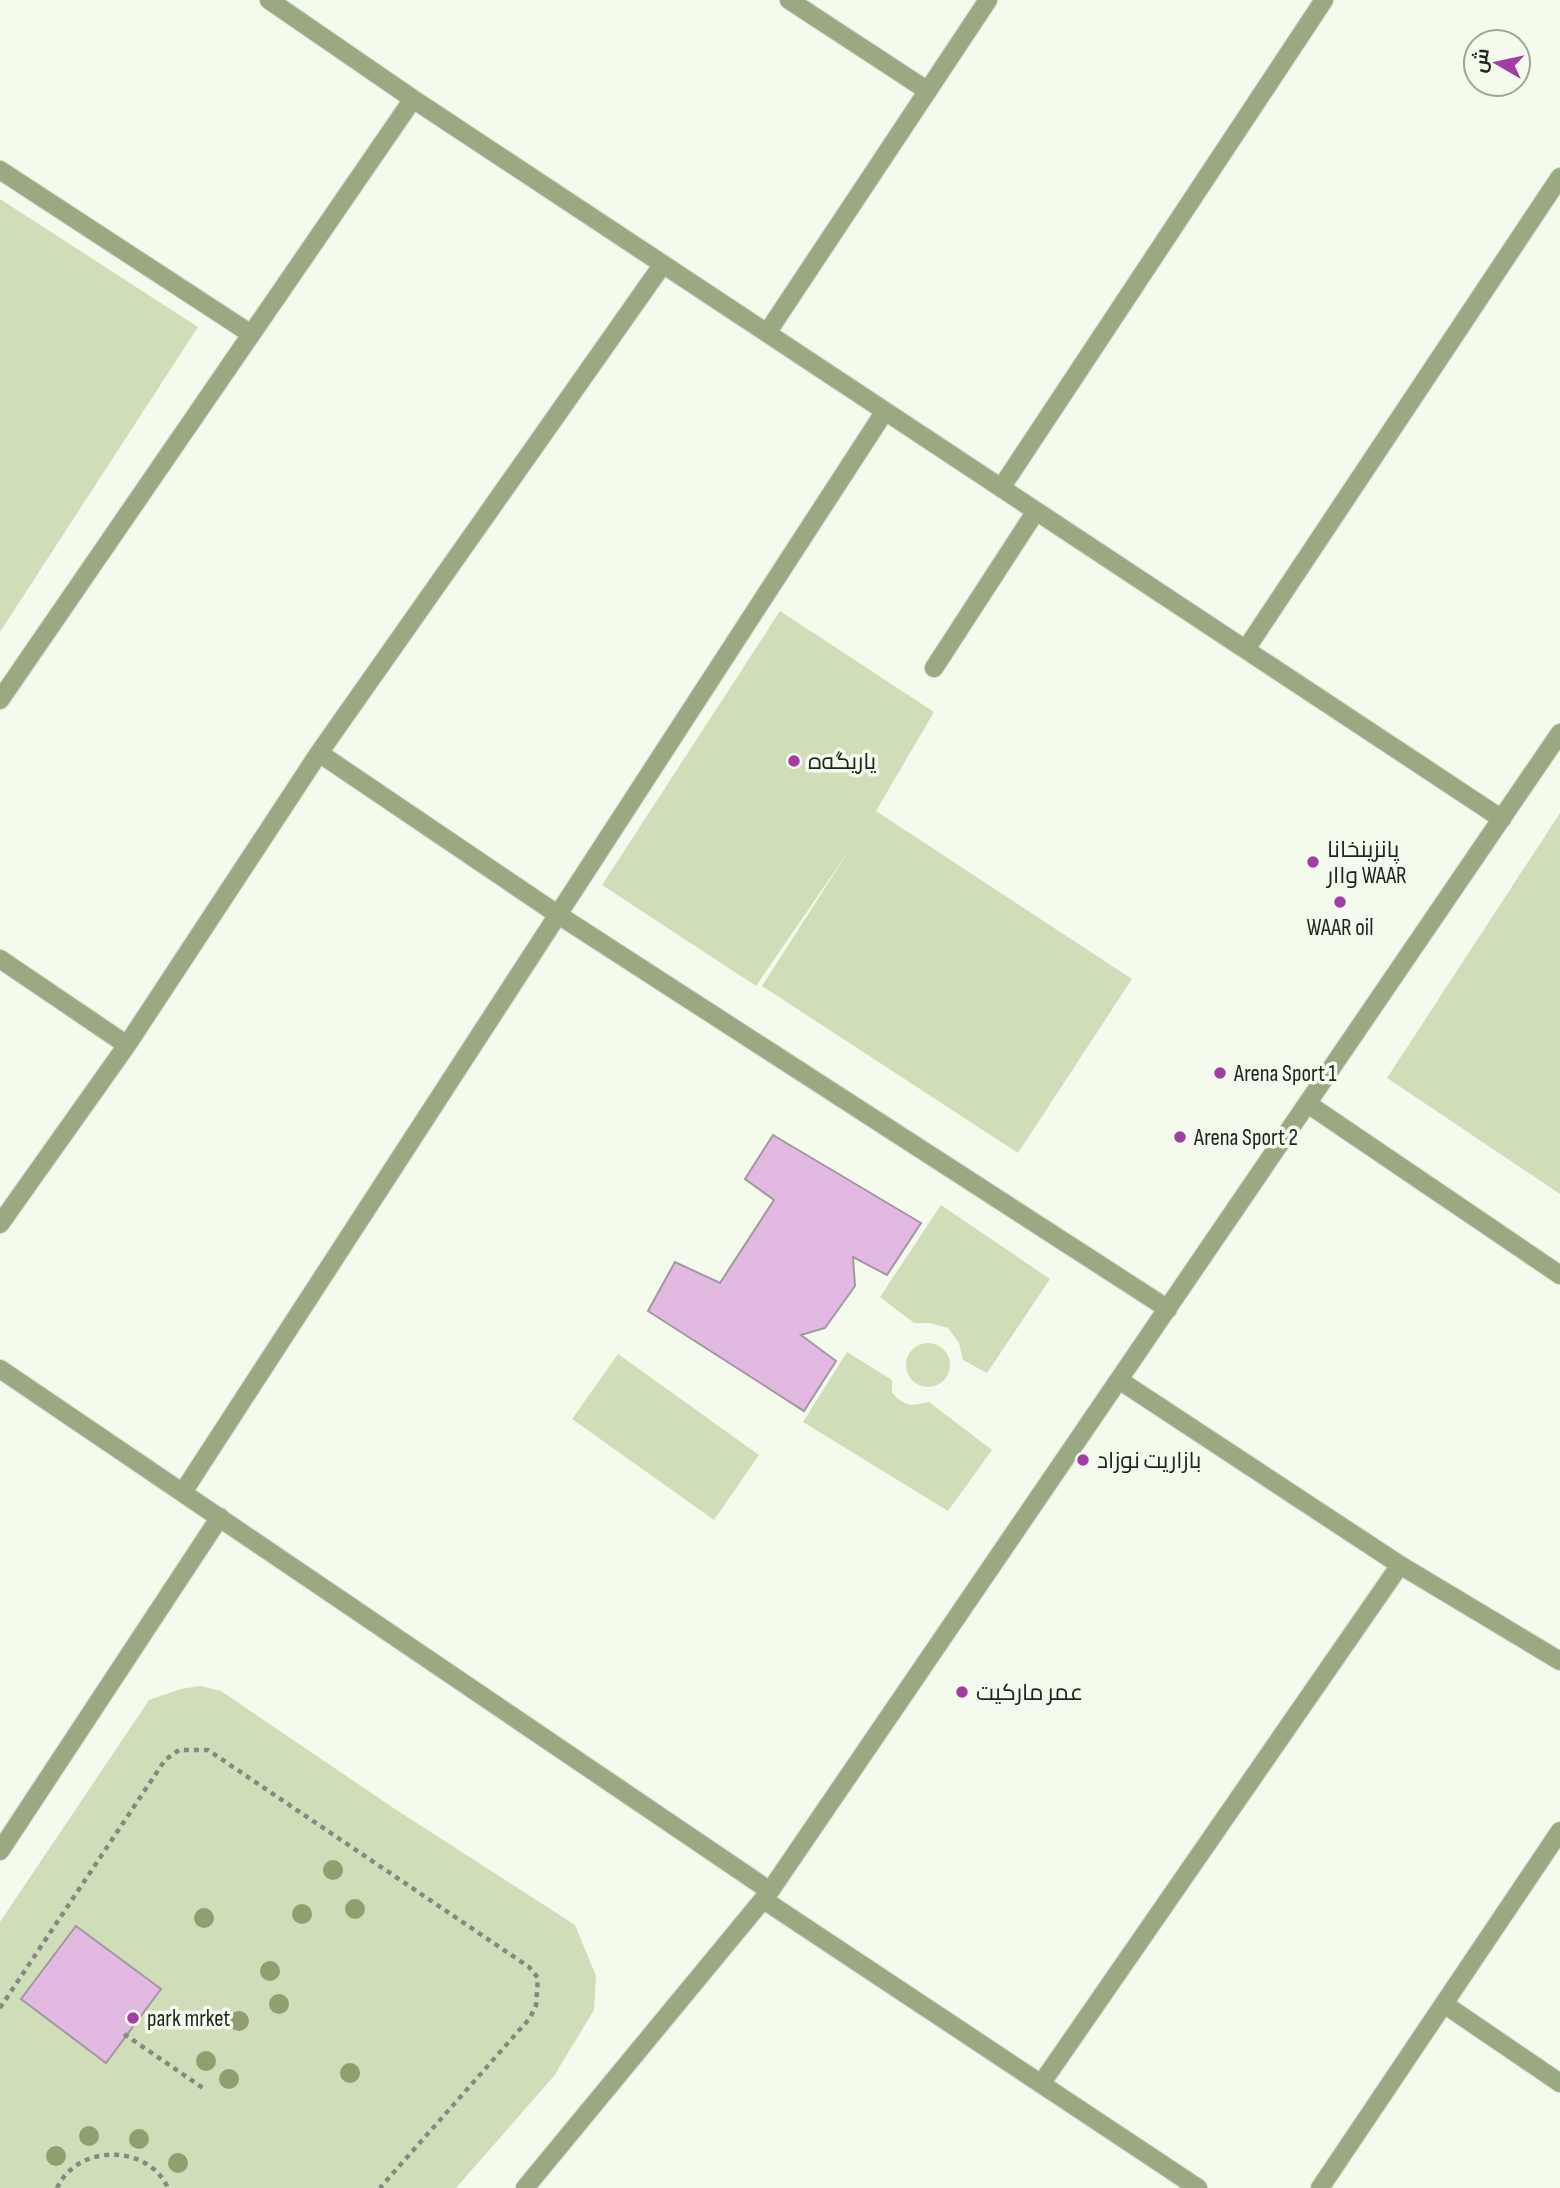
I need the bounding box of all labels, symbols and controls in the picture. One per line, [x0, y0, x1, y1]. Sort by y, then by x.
north arrow [1462, 28, 1532, 98]
text: ش [1468, 47, 1495, 74]
place label: یاریگه‌ه [808, 748, 876, 776]
marker: یاریگه‌ه [786, 753, 802, 769]
place label: پانزینخانا واار WAAR [1325, 836, 1407, 890]
marker: پانزینخانا واار WAAR [1305, 854, 1321, 870]
marker: WAAR oil [1332, 894, 1348, 910]
place label: WAAR oil [1307, 914, 1373, 942]
place label: Arena Sport 1 [1233, 1060, 1337, 1088]
marker: Arena Sport 1 [1212, 1065, 1228, 1081]
place label: Arena Sport 2 [1193, 1124, 1298, 1152]
marker: Arena Sport 2 [1172, 1129, 1188, 1145]
place label: بازاريت نوزاد [1097, 1447, 1201, 1475]
marker: بازاريت نوزاد [1075, 1452, 1091, 1468]
place label: عمر ماركيت [976, 1679, 1083, 1707]
marker: عمر ماركيت [954, 1684, 970, 1700]
place label: park mrket [147, 2005, 230, 2033]
marker: park mrket [125, 2010, 141, 2026]

